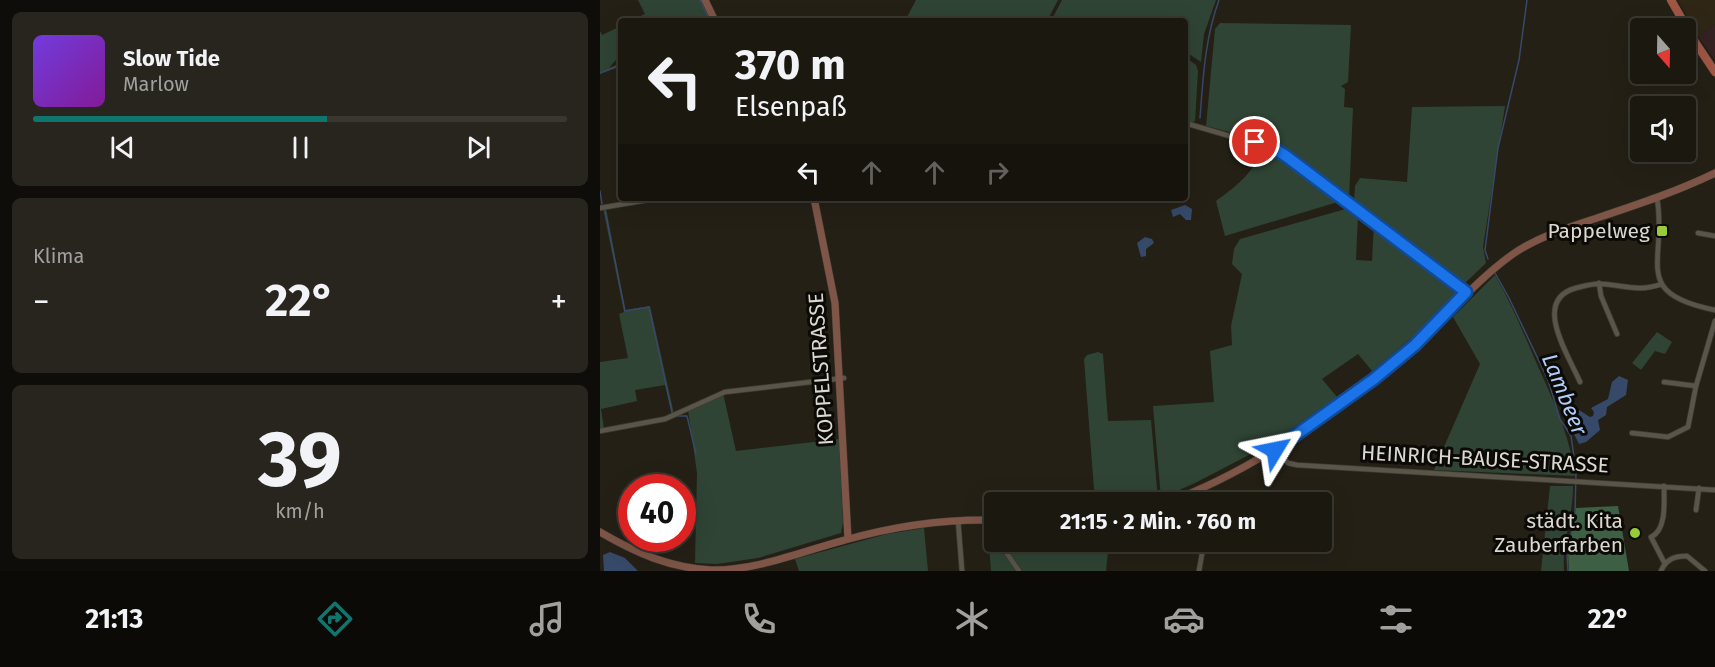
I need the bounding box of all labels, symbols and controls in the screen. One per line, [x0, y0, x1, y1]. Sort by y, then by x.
north arrow [1630, 18, 1696, 84]
map controls [1630, 18, 1696, 162]
text: 370 m [735, 40, 846, 90]
icon: left [636, 42, 714, 120]
text: Slow Tide [123, 45, 220, 72]
text: Marlow [123, 72, 189, 96]
text: Elsenpaß [735, 91, 847, 123]
button: sound [1630, 96, 1696, 162]
pin [1229, 116, 1280, 167]
icon: arrive [1238, 125, 1271, 158]
icon: previous [106, 131, 139, 164]
icon: pause [284, 131, 317, 164]
icon: next [462, 131, 495, 164]
icon: left [792, 156, 825, 189]
icon: ahead [855, 156, 888, 189]
icon: ahead [918, 156, 951, 189]
icon: right [981, 156, 1014, 189]
place label: Pappelweg [1548, 218, 1650, 244]
marker: Pappelweg [1655, 224, 1669, 238]
text: Klima [33, 244, 84, 268]
text: 22° [265, 274, 335, 328]
text: − [33, 282, 50, 322]
text: + [551, 282, 567, 322]
street label: KOPPELSTRASSE [803, 292, 839, 446]
water label: Lambeer [1536, 350, 1593, 439]
text: 39 [258, 413, 342, 507]
position arrow [1243, 418, 1307, 482]
street label: HEINRICH-BAUSE-STRASSE [1360, 440, 1610, 478]
speed limit sign: 40 [618, 474, 696, 552]
text: km/h [275, 499, 325, 523]
text: 21:15 · 2 Min. · 760 m [1060, 508, 1256, 535]
place label: städt. Kita Zauberfarben [1494, 508, 1623, 558]
marker: städt. Kita Zauberfarben [1628, 526, 1642, 540]
icon: directions [314, 598, 356, 640]
icon: music [526, 598, 568, 640]
icon: phone [738, 598, 780, 640]
icon: climate [951, 598, 993, 640]
icon: car [1163, 598, 1205, 640]
icon: filters [1375, 598, 1417, 640]
text: 21:13 [85, 603, 143, 635]
text: 22° [1588, 603, 1630, 635]

